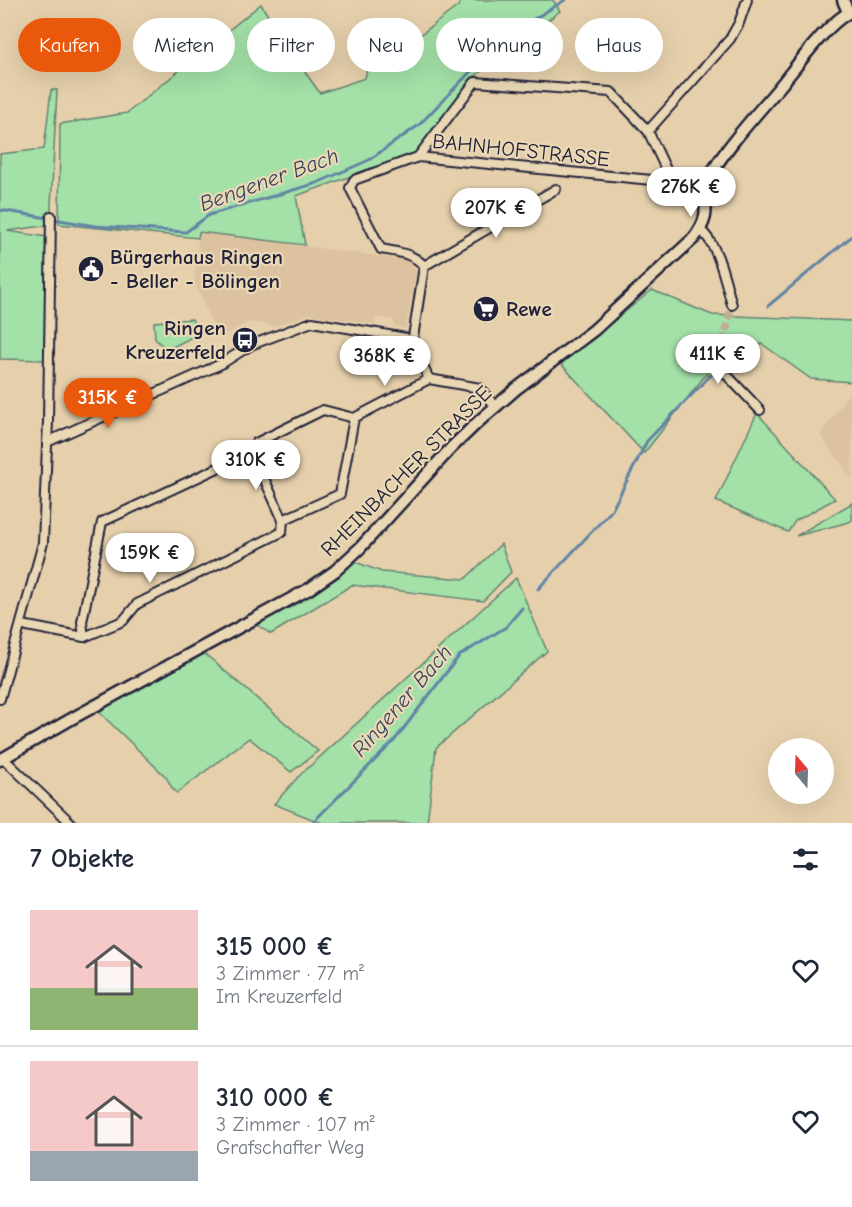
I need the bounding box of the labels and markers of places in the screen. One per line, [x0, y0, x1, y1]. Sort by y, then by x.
pin: 276K € [642, 167, 740, 218]
pin: 207K € [447, 188, 545, 239]
place label: Bürgerhaus Ringen - Beller - Bölingen [110, 245, 283, 293]
public building icon: Bürgerhaus Ringen - Beller - Bölingen [76, 254, 106, 284]
supermarket icon: Rewe [471, 294, 501, 324]
place label: Rewe [506, 297, 552, 321]
place label: Ringen Kreuzerfeld [125, 316, 226, 364]
bus stop icon: Ringen Kreuzerfeld [230, 325, 260, 355]
pin: 411K € [669, 334, 767, 385]
pin: 368K € [336, 336, 434, 387]
pin: 315K € [59, 378, 157, 429]
pin: 310K € [207, 440, 305, 491]
pin: 159K € [101, 533, 199, 584]

